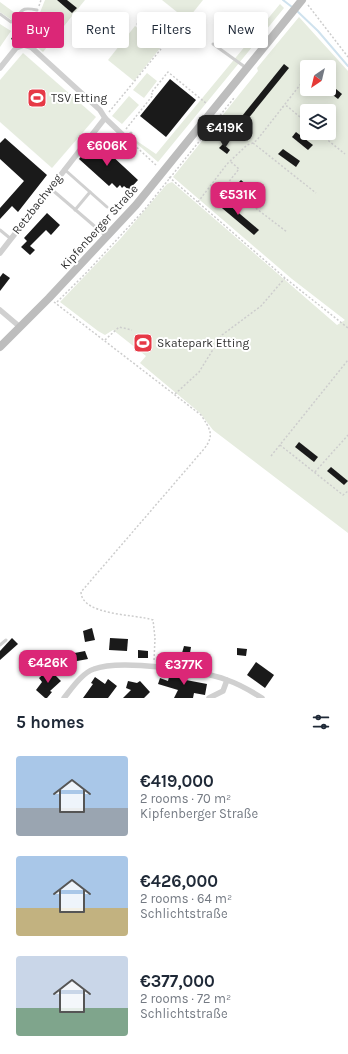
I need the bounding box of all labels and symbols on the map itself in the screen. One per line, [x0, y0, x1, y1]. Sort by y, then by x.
north arrow [300, 60, 336, 96]
sports icon: TSV Etting [26, 87, 48, 109]
place label: TSV Etting [51, 91, 107, 105]
pin: €419K [197, 115, 253, 149]
pin: €606K [79, 133, 135, 167]
street label: Retzbachweg [9, 171, 65, 237]
street label: Kipfenberger Straße [57, 182, 141, 272]
pin: €531K [210, 182, 266, 216]
sports icon: Skatepark Etting [132, 332, 154, 354]
place label: Skatepark Etting [157, 336, 249, 350]
pin: €426K [20, 650, 76, 684]
pin: €377K [156, 652, 212, 686]

